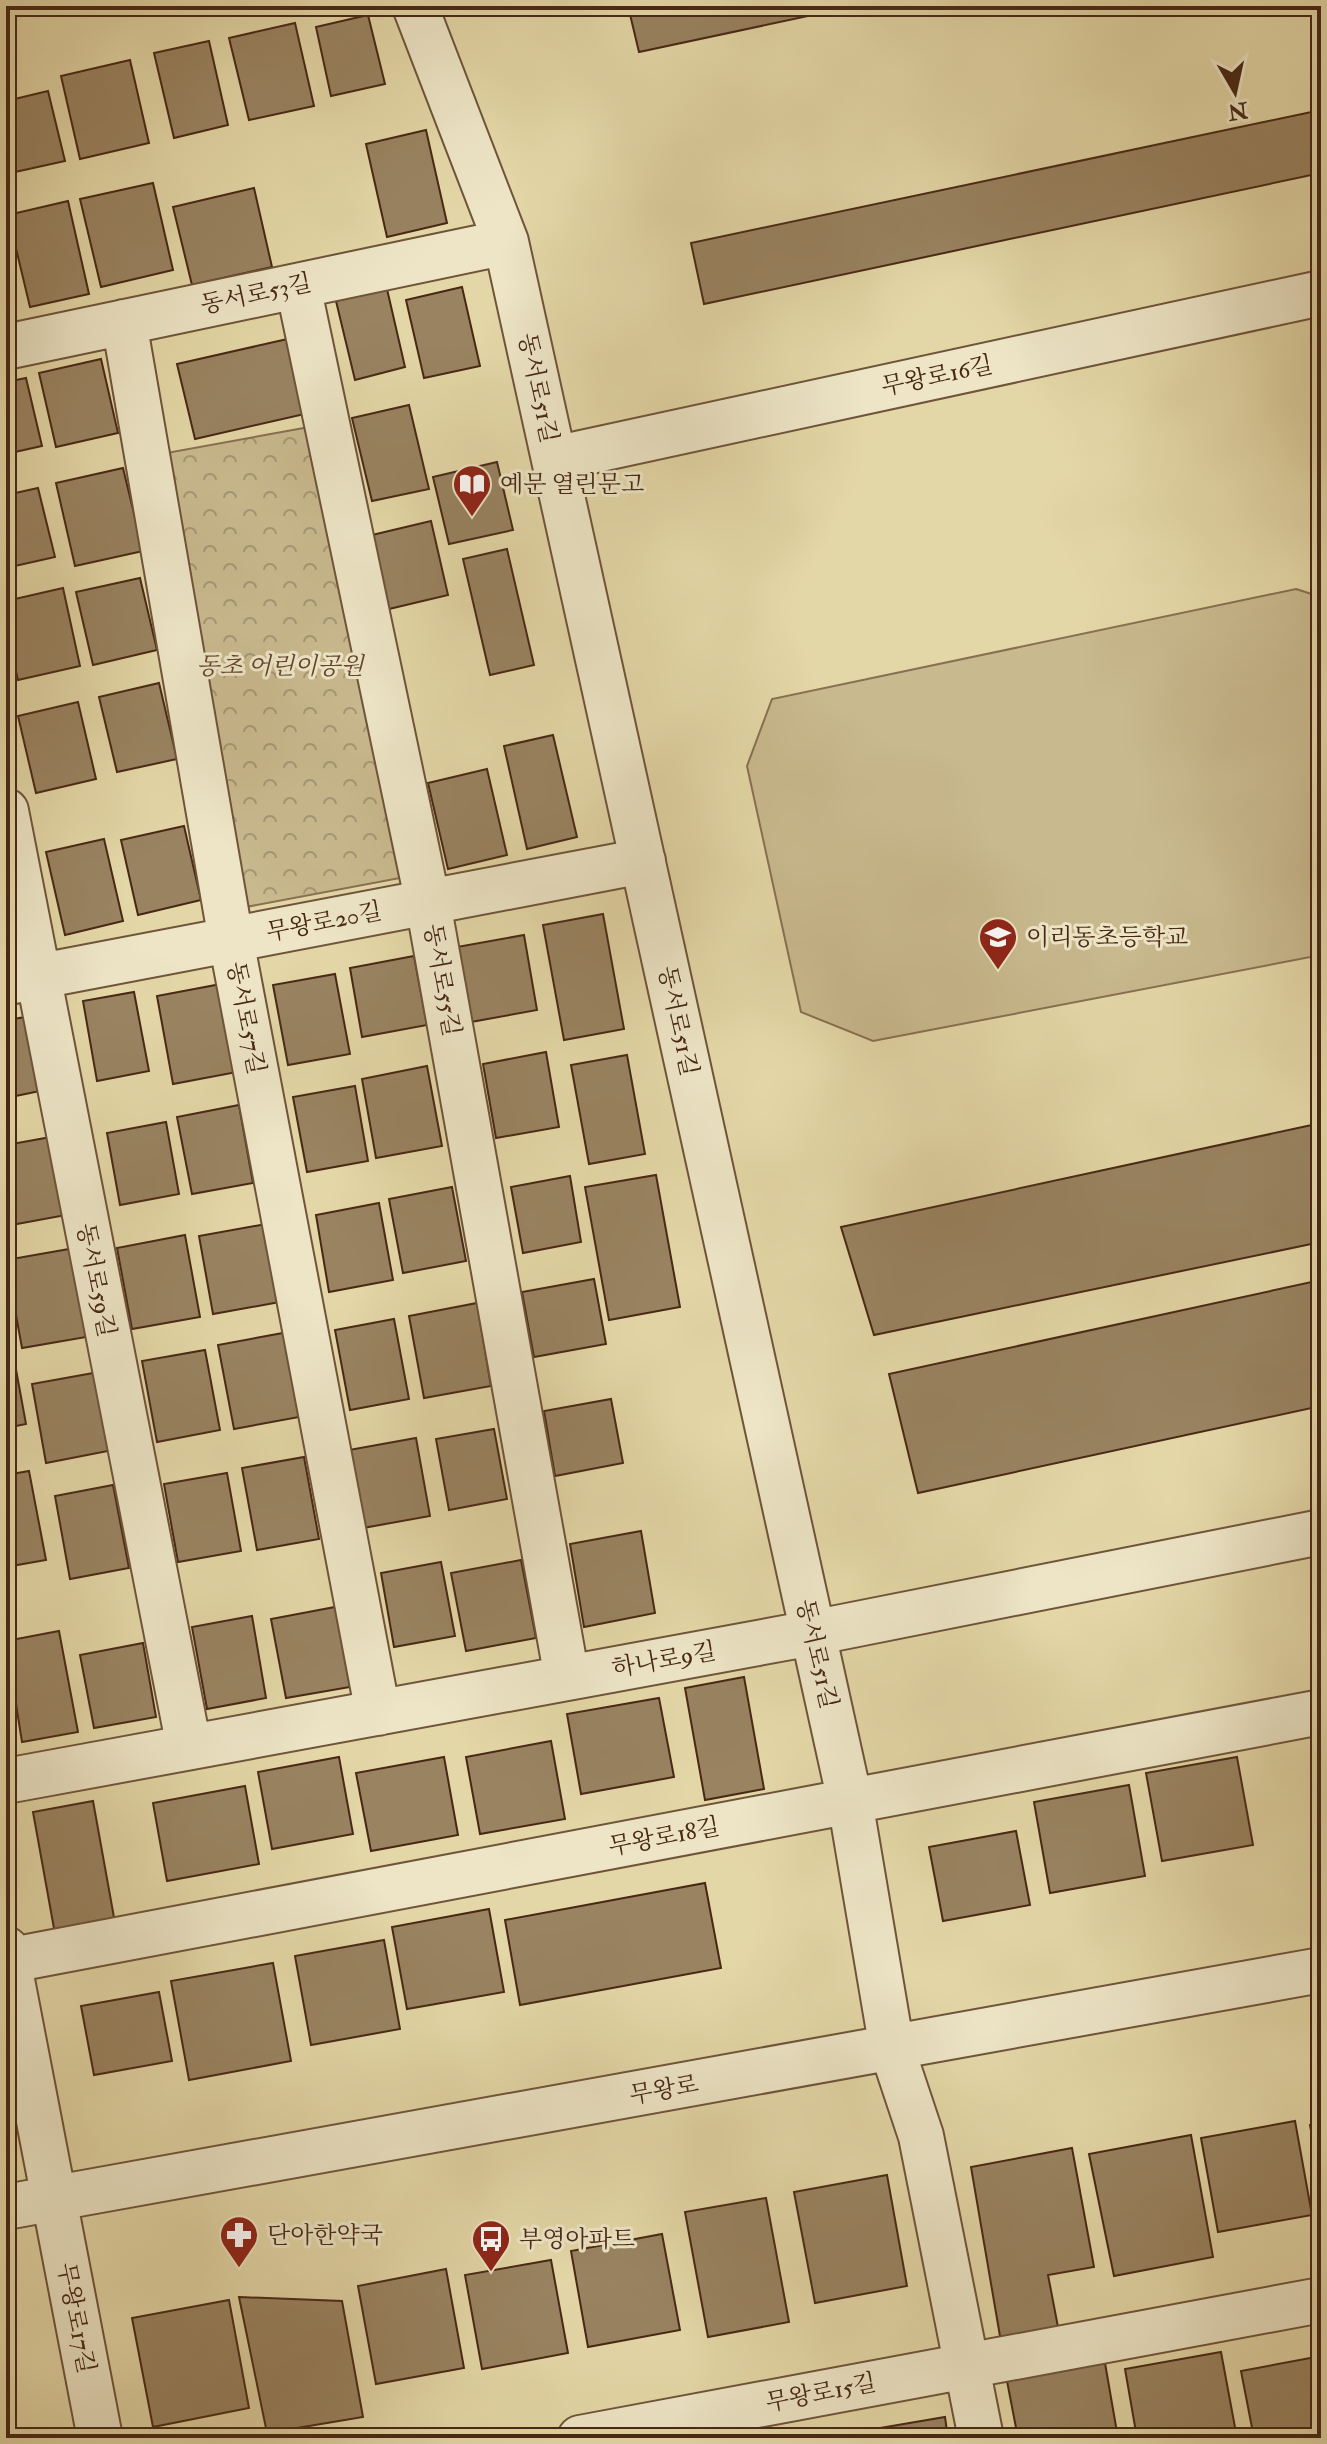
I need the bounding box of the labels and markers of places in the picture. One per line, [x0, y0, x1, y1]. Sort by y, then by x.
library icon: 예문 열린문고 [451, 463, 493, 518]
place label: 예문 열린문고 [500, 469, 644, 500]
school or university icon: 이리동초등학교 [977, 916, 1019, 971]
place label: 이리동초등학교 [1026, 922, 1188, 953]
pharmacy icon: 단아한약국 [218, 2214, 260, 2269]
bus stop icon: 부영아파트 [470, 2218, 512, 2273]
place label: 단아한약국 [267, 2220, 383, 2251]
place label: 부영아파트 [519, 2224, 635, 2255]

